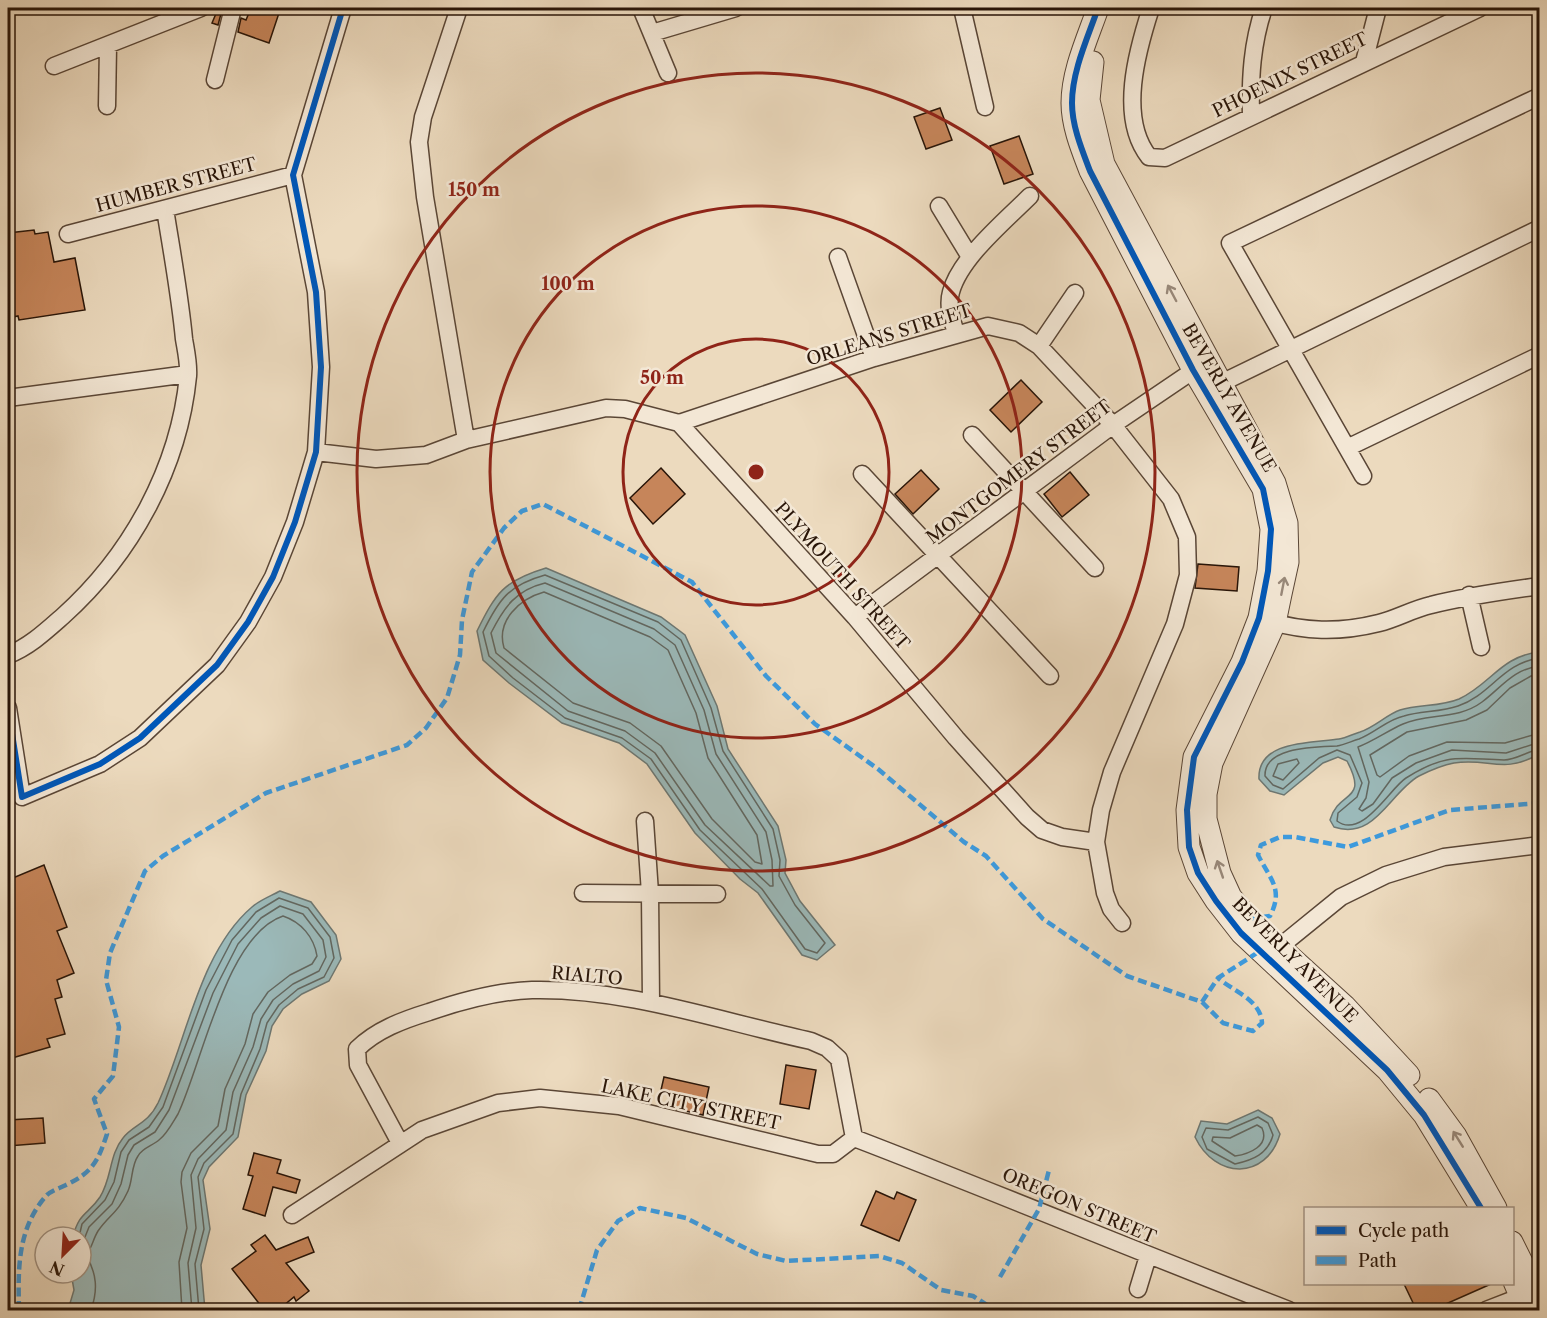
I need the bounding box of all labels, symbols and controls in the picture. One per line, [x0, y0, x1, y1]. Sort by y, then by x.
street label: PHOENIX STREET [1209, 28, 1372, 122]
street label: HUMBER STREET [93, 153, 259, 217]
text: 150 m [448, 179, 500, 201]
text: 100 m [541, 273, 595, 295]
one-way arrow [1166, 285, 1178, 302]
street label: ORLEANS STREET [804, 299, 975, 371]
street label: BEVERLY AVENUE [1177, 320, 1281, 476]
text: 50 m [640, 367, 684, 389]
street label: MONTGOMERY STREET [922, 395, 1116, 549]
centre of rings [746, 462, 766, 482]
street label: PLYMOUTH STREET [770, 498, 914, 655]
one-way arrow [1278, 576, 1289, 596]
one-way arrow [1213, 860, 1224, 879]
street label: BEVERLY AVENUE [1228, 893, 1362, 1027]
street label: RIALTO [550, 962, 624, 990]
street label: LAKE CITY STREET [599, 1075, 783, 1135]
one-way arrow [1451, 1131, 1463, 1148]
street label: OREGON STREET [999, 1164, 1160, 1249]
legend [1304, 1207, 1514, 1285]
text: Cycle path [1358, 1220, 1449, 1242]
north arrow [33, 1225, 93, 1285]
text: Path [1358, 1250, 1397, 1272]
text: N [46, 1257, 67, 1281]

